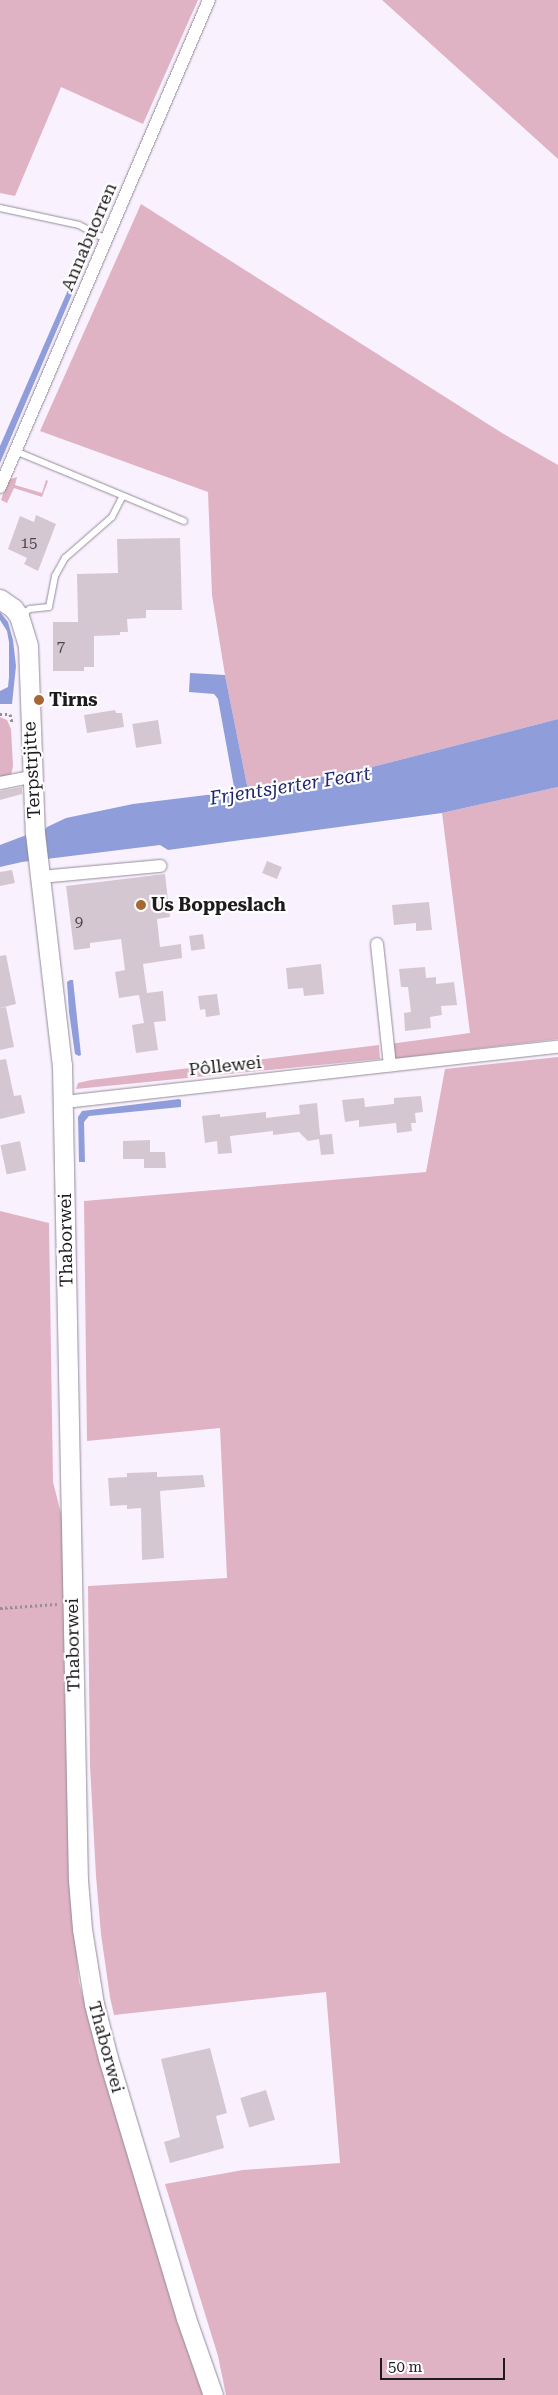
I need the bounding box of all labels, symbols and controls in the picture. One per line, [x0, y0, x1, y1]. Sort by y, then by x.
street label: Annabuorren [56, 180, 122, 294]
house number: 15 [21, 535, 37, 553]
house number: 7 [57, 638, 65, 656]
place label: Tirns [49, 689, 98, 711]
marker: Tirns [33, 694, 45, 706]
street label: Terpstrjitte [19, 721, 45, 819]
water label: Frjentsjerter Feart [208, 762, 372, 810]
place label: Us Boppeslach [151, 894, 286, 916]
marker: Us Boppeslach [135, 899, 147, 911]
house number: 9 [75, 914, 83, 932]
street label: Pôllewei [187, 1051, 263, 1081]
street label: Thaborwei [54, 1193, 78, 1287]
street label: Thaborwei [61, 1598, 85, 1692]
street label: Thaborwei [83, 1999, 129, 2095]
scale bar [383, 2348, 508, 2380]
text: 50 m [388, 2358, 422, 2376]

